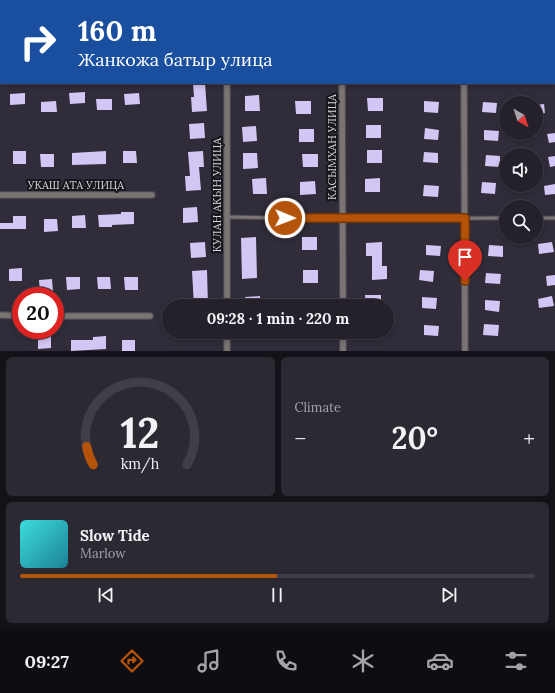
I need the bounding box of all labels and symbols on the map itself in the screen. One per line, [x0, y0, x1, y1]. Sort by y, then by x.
street label: КАСЫМХАН УЛИЦА [325, 93, 339, 200]
north arrow [499, 96, 543, 140]
street label: КУЛАН АКЫН УЛИЦА [210, 137, 224, 252]
street label: УКАШ АТА УЛИЦА [27, 178, 125, 192]
position arrow [264, 197, 306, 239]
pin [448, 240, 482, 281]
speed limit sign: 20 [12, 287, 64, 339]

